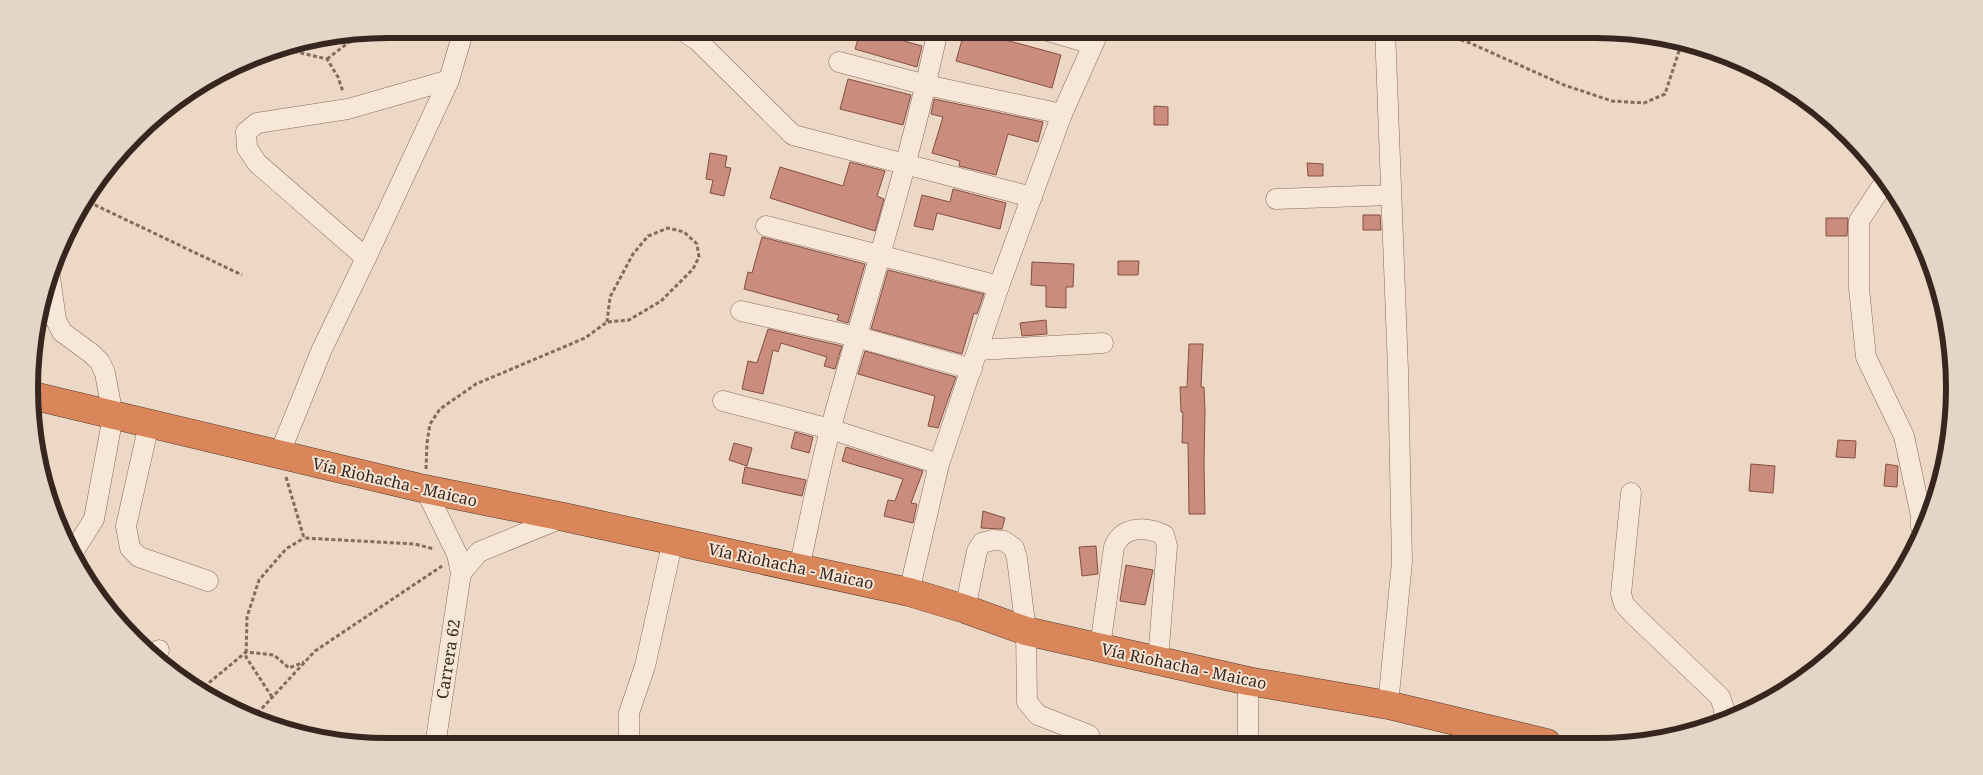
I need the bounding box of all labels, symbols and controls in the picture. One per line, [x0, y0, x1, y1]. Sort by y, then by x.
street label: Vía Riohacha - Maicao [310, 452, 480, 512]
street label: Vía Riohacha - Maicao [706, 538, 876, 594]
street label: Carrera 62 [431, 617, 465, 701]
street label: Vía Riohacha - Maicao [1099, 638, 1269, 694]

